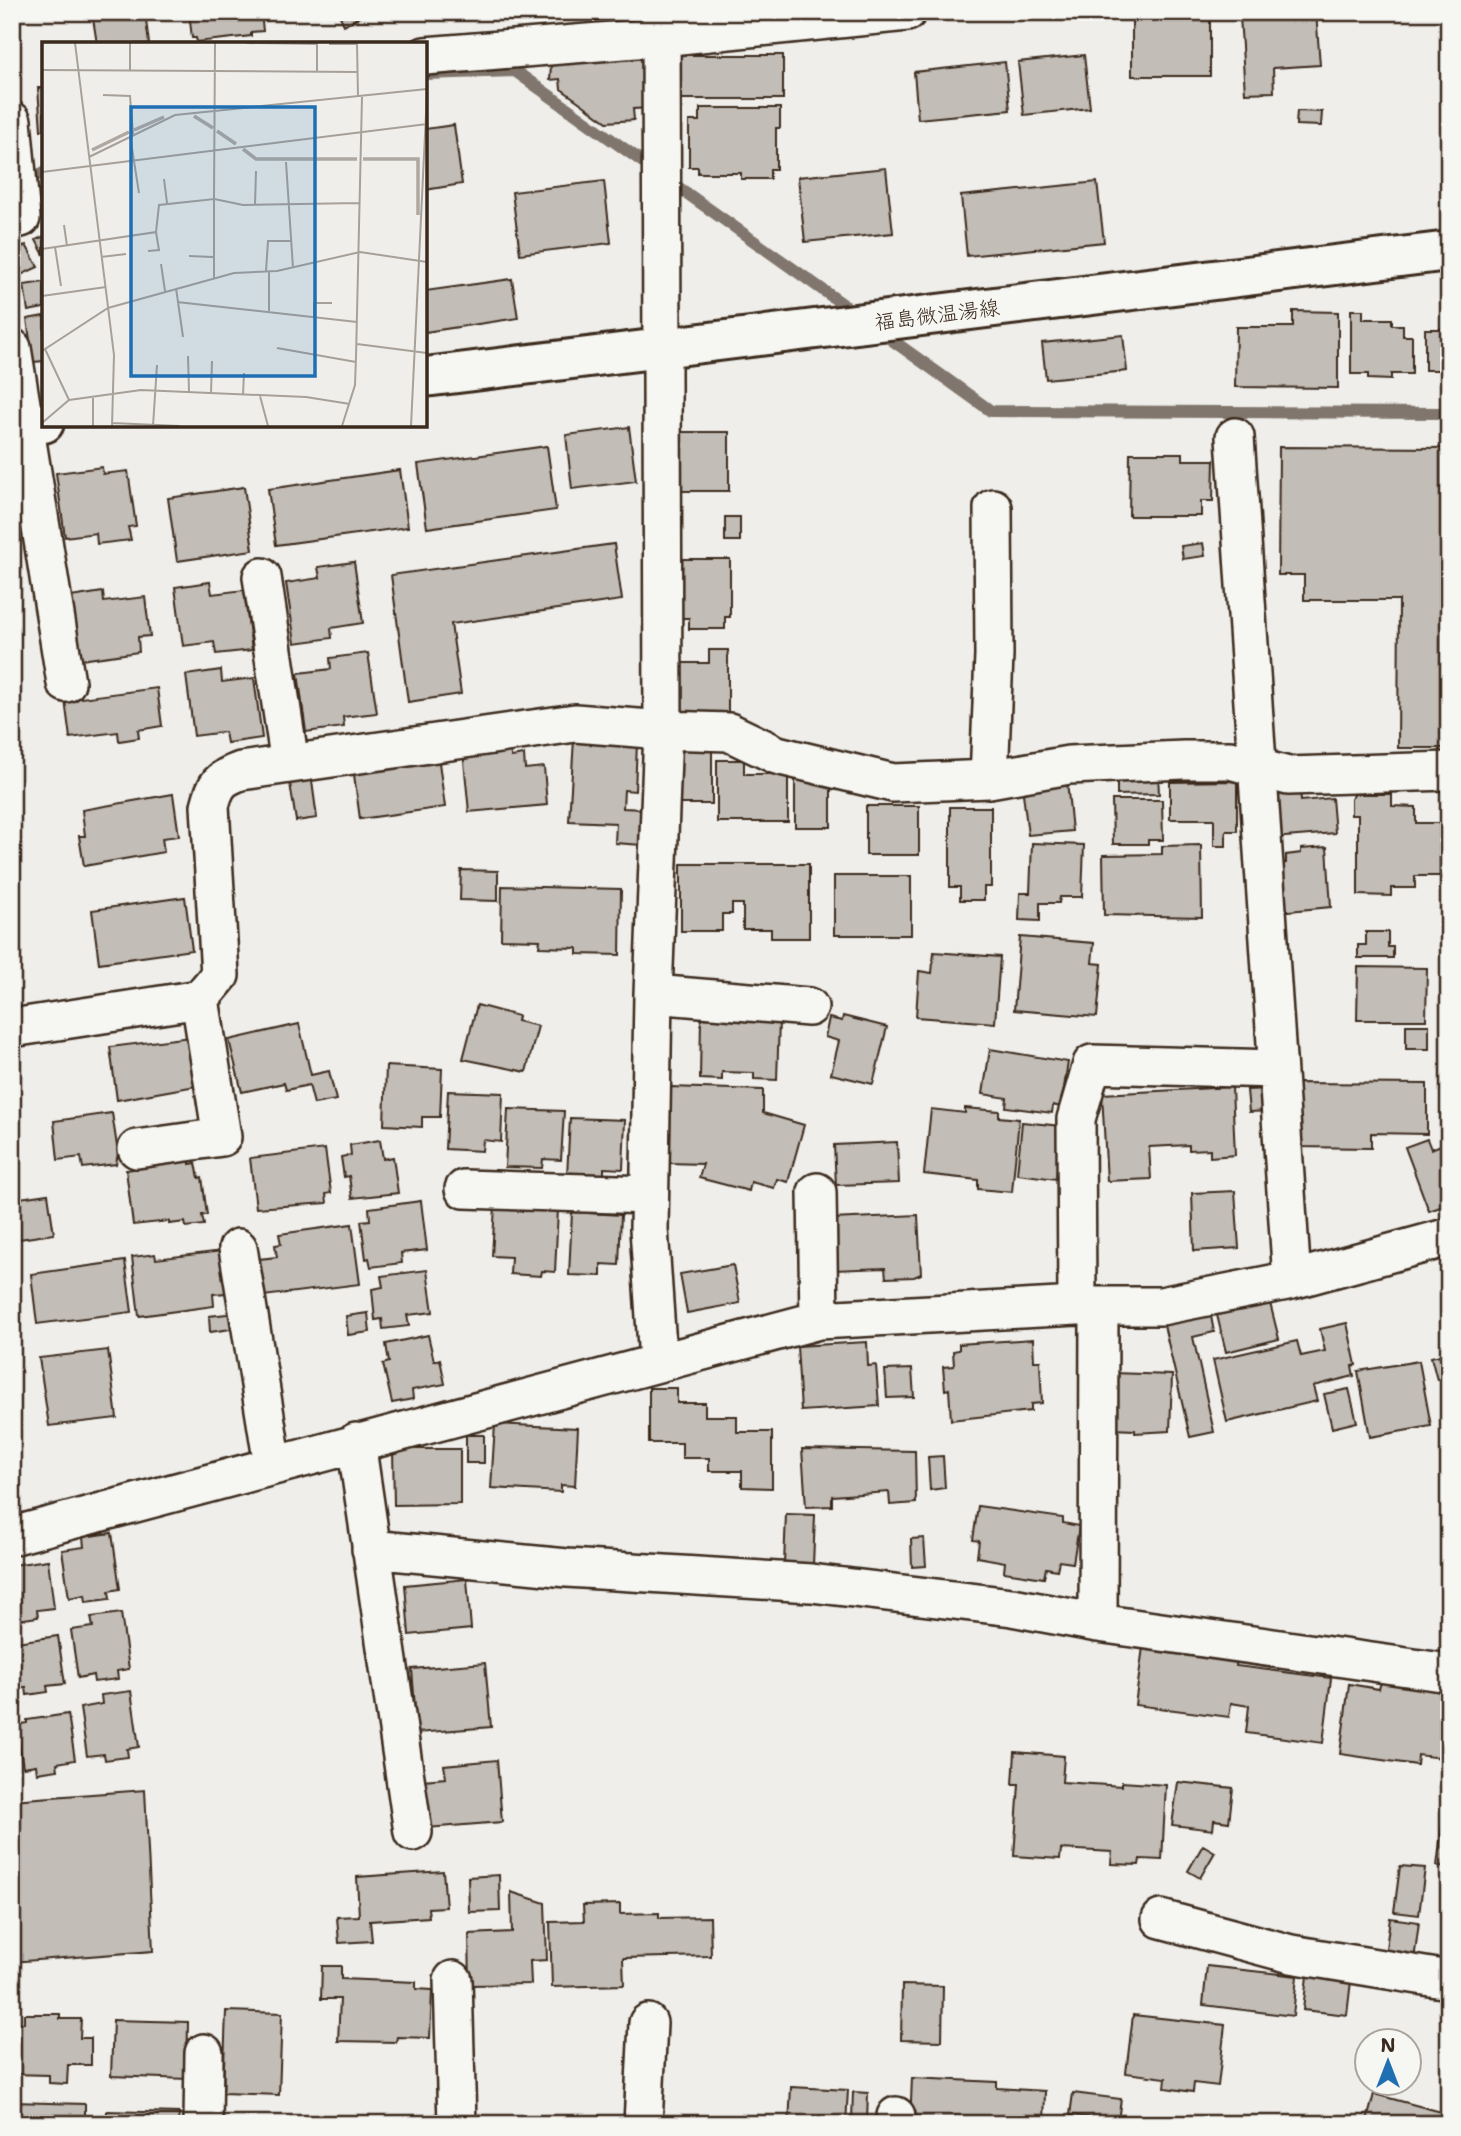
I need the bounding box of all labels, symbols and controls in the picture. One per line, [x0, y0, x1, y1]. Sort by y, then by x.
inset map [42, 42, 427, 427]
street label: 福島微温湯線 [873, 293, 1001, 337]
north arrow [1352, 2028, 1422, 2098]
text: N [1380, 2033, 1396, 2058]

